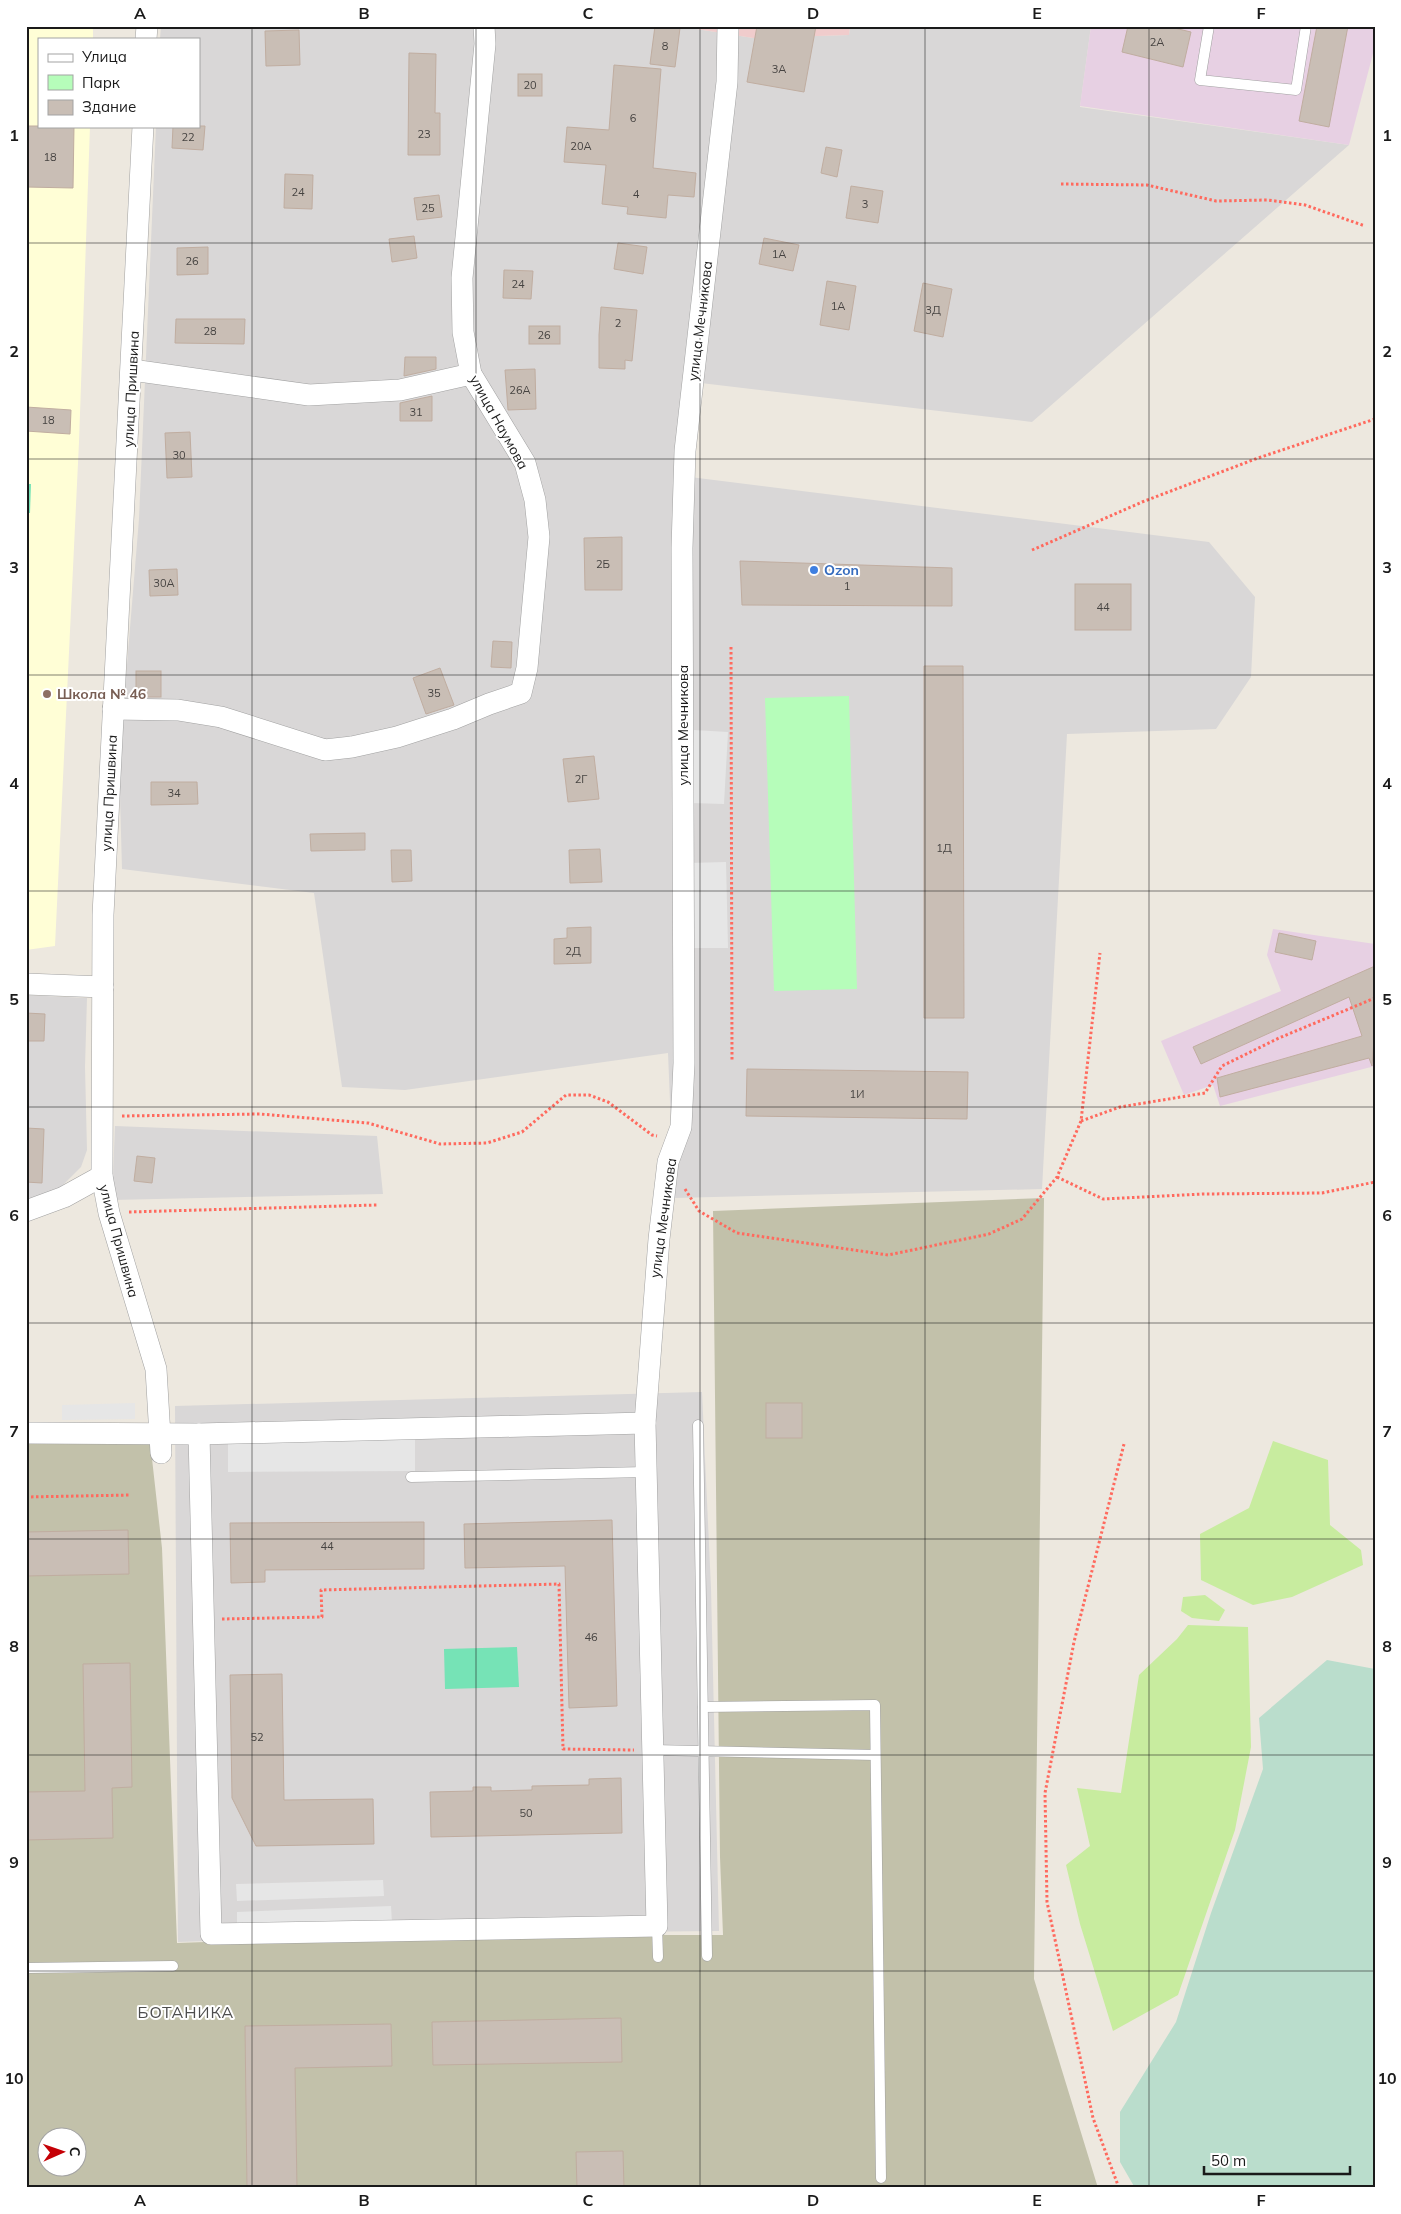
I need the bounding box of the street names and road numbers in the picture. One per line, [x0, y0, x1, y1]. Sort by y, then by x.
street label: улица Мечникова [684, 260, 716, 382]
street label: улица Пришвина [119, 330, 143, 448]
street label: улица Наумова [466, 372, 532, 472]
street label: улица Мечникова [674, 665, 692, 785]
street label: улица Пришвина [97, 734, 121, 852]
street label: улица Мечникова [646, 1157, 680, 1279]
street label: улица Пришвина [95, 1182, 143, 1300]

